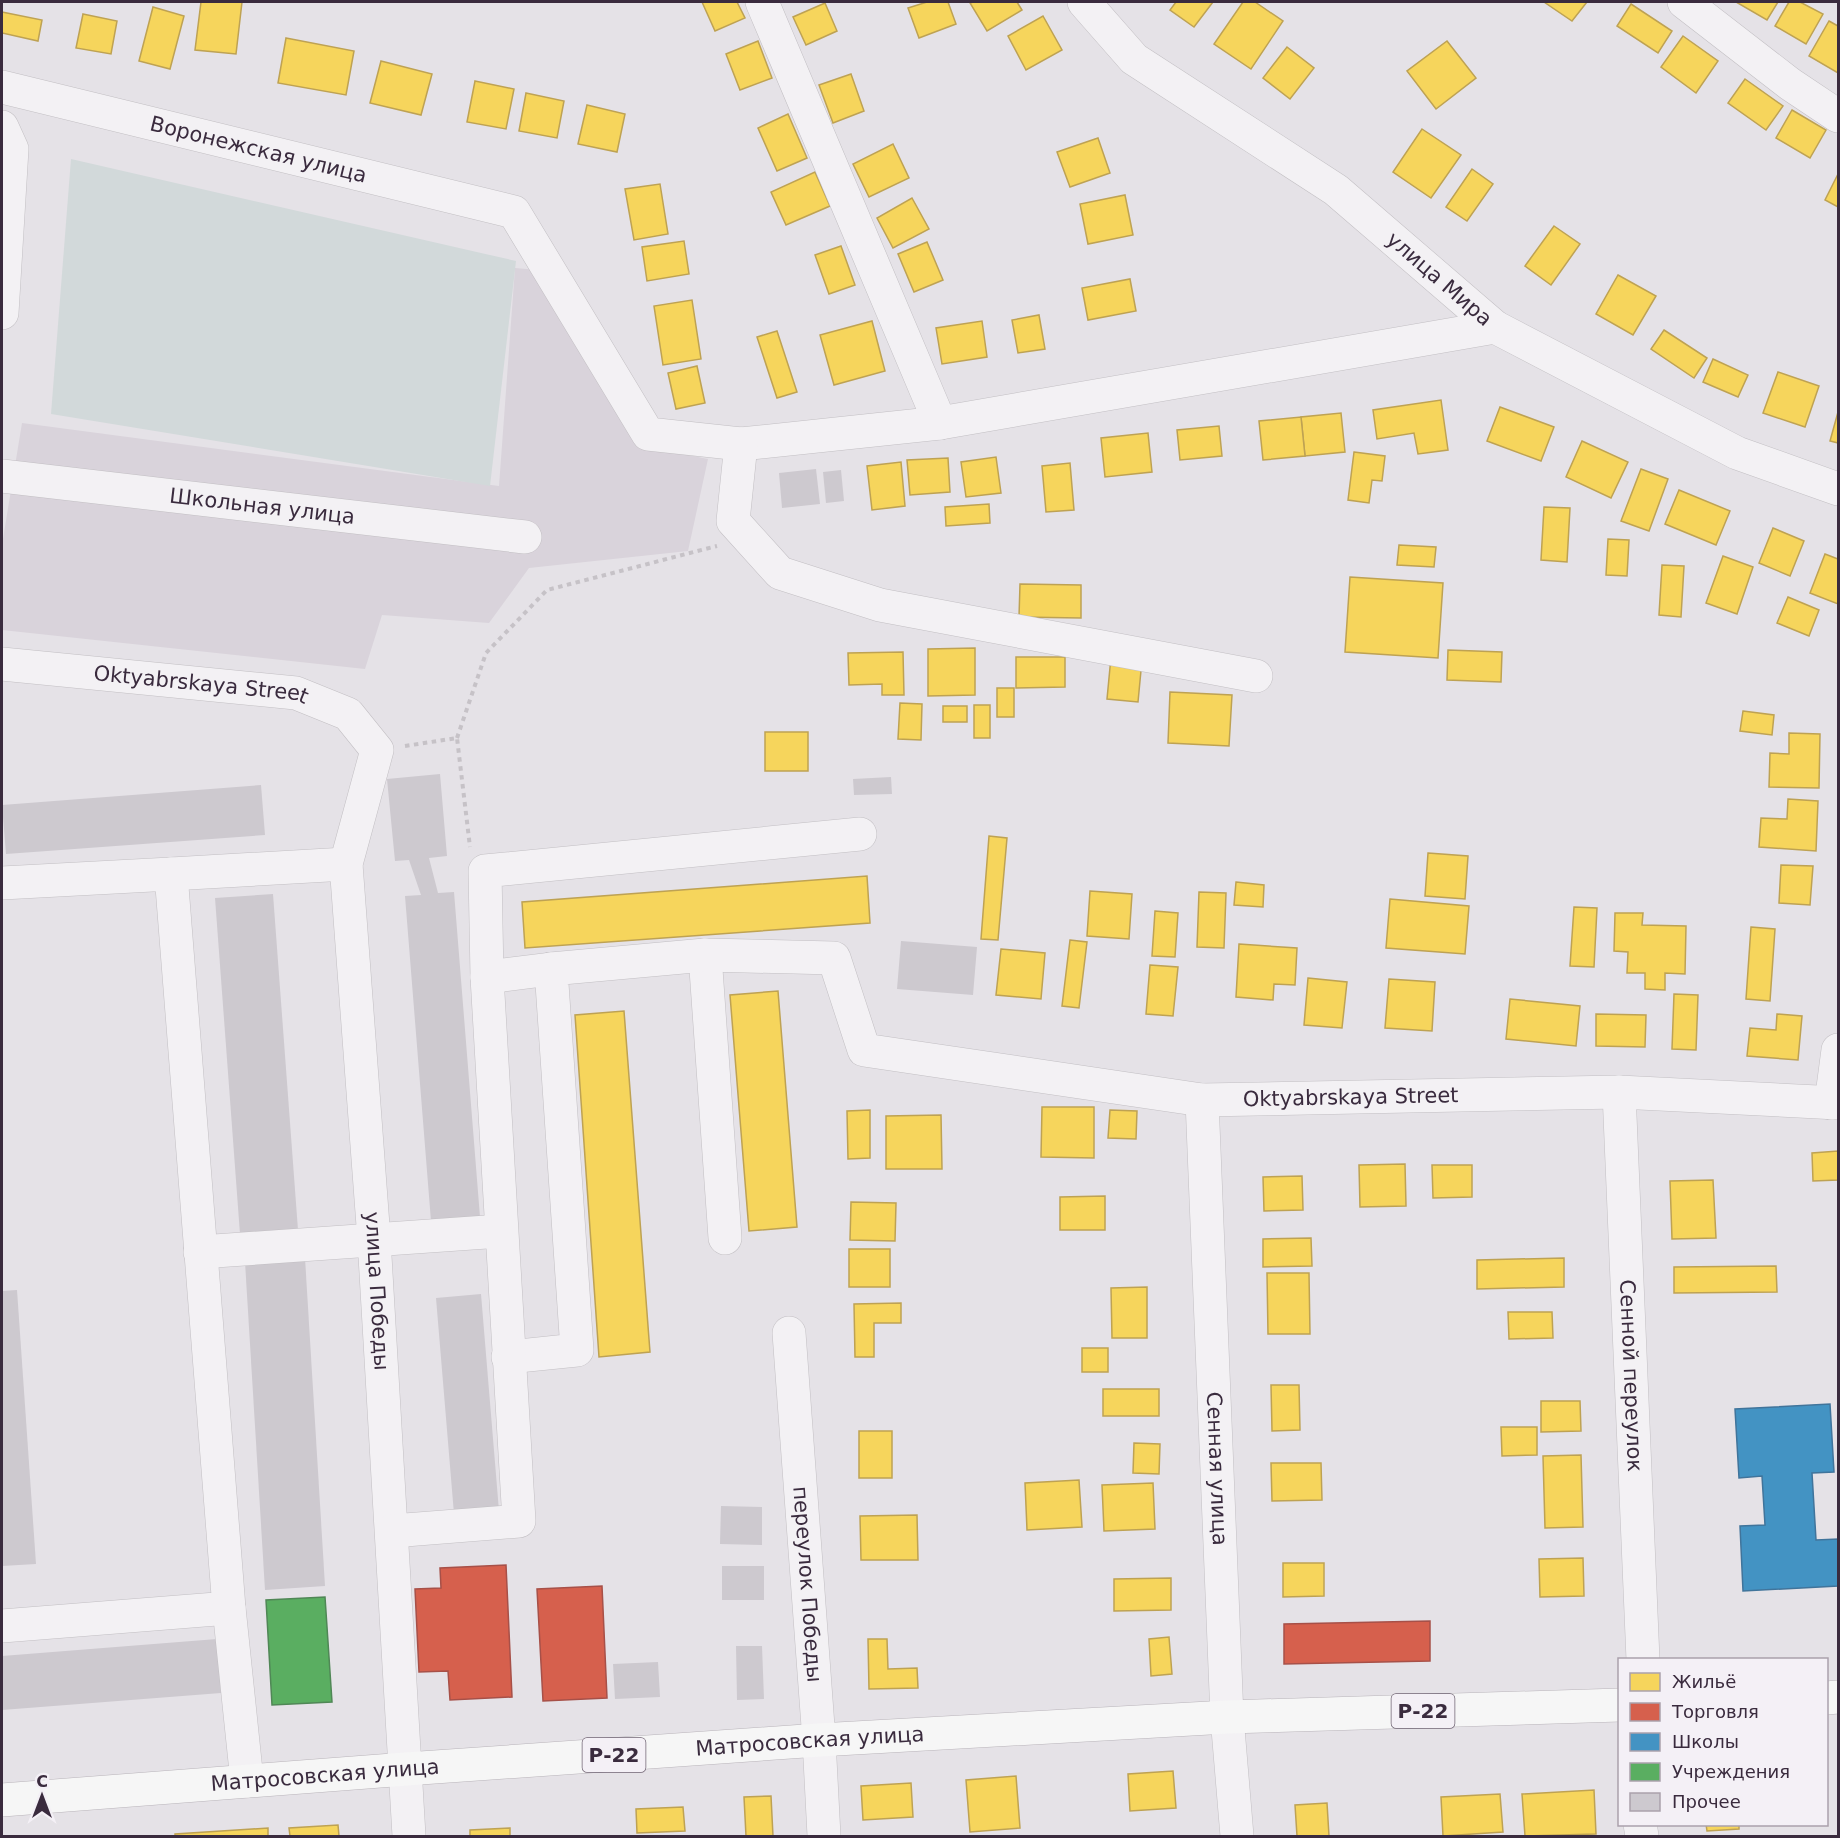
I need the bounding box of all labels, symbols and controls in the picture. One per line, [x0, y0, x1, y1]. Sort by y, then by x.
street label: Воронежская улица [148, 112, 369, 188]
street label: улица Мира [1382, 227, 1497, 331]
street label: Школьная улица [168, 484, 356, 529]
street label: Oktyabrskaya Street [93, 661, 312, 709]
street label: Oktyabrskaya Street [1243, 1083, 1459, 1111]
street label: улица Победы [360, 1211, 394, 1371]
street label: Сенной переулок [1615, 1279, 1647, 1472]
street label: Сенная улица [1202, 1391, 1232, 1546]
street label: переулок Победы [788, 1485, 827, 1683]
legend [1618, 1658, 1828, 1826]
text: Жильё [1672, 1671, 1736, 1692]
road number: Р-22 [1392, 1694, 1454, 1728]
text: Торговля [1671, 1701, 1759, 1722]
street label: Матросовская улица [695, 1722, 925, 1761]
text: Школы [1672, 1731, 1739, 1752]
road number: Р-22 [582, 1738, 646, 1772]
street label: Матросовская улица [210, 1755, 440, 1796]
text: Учреждения [1672, 1761, 1790, 1782]
north arrow [12, 1766, 72, 1826]
text: С [36, 1772, 48, 1791]
text: Прочее [1672, 1791, 1741, 1812]

